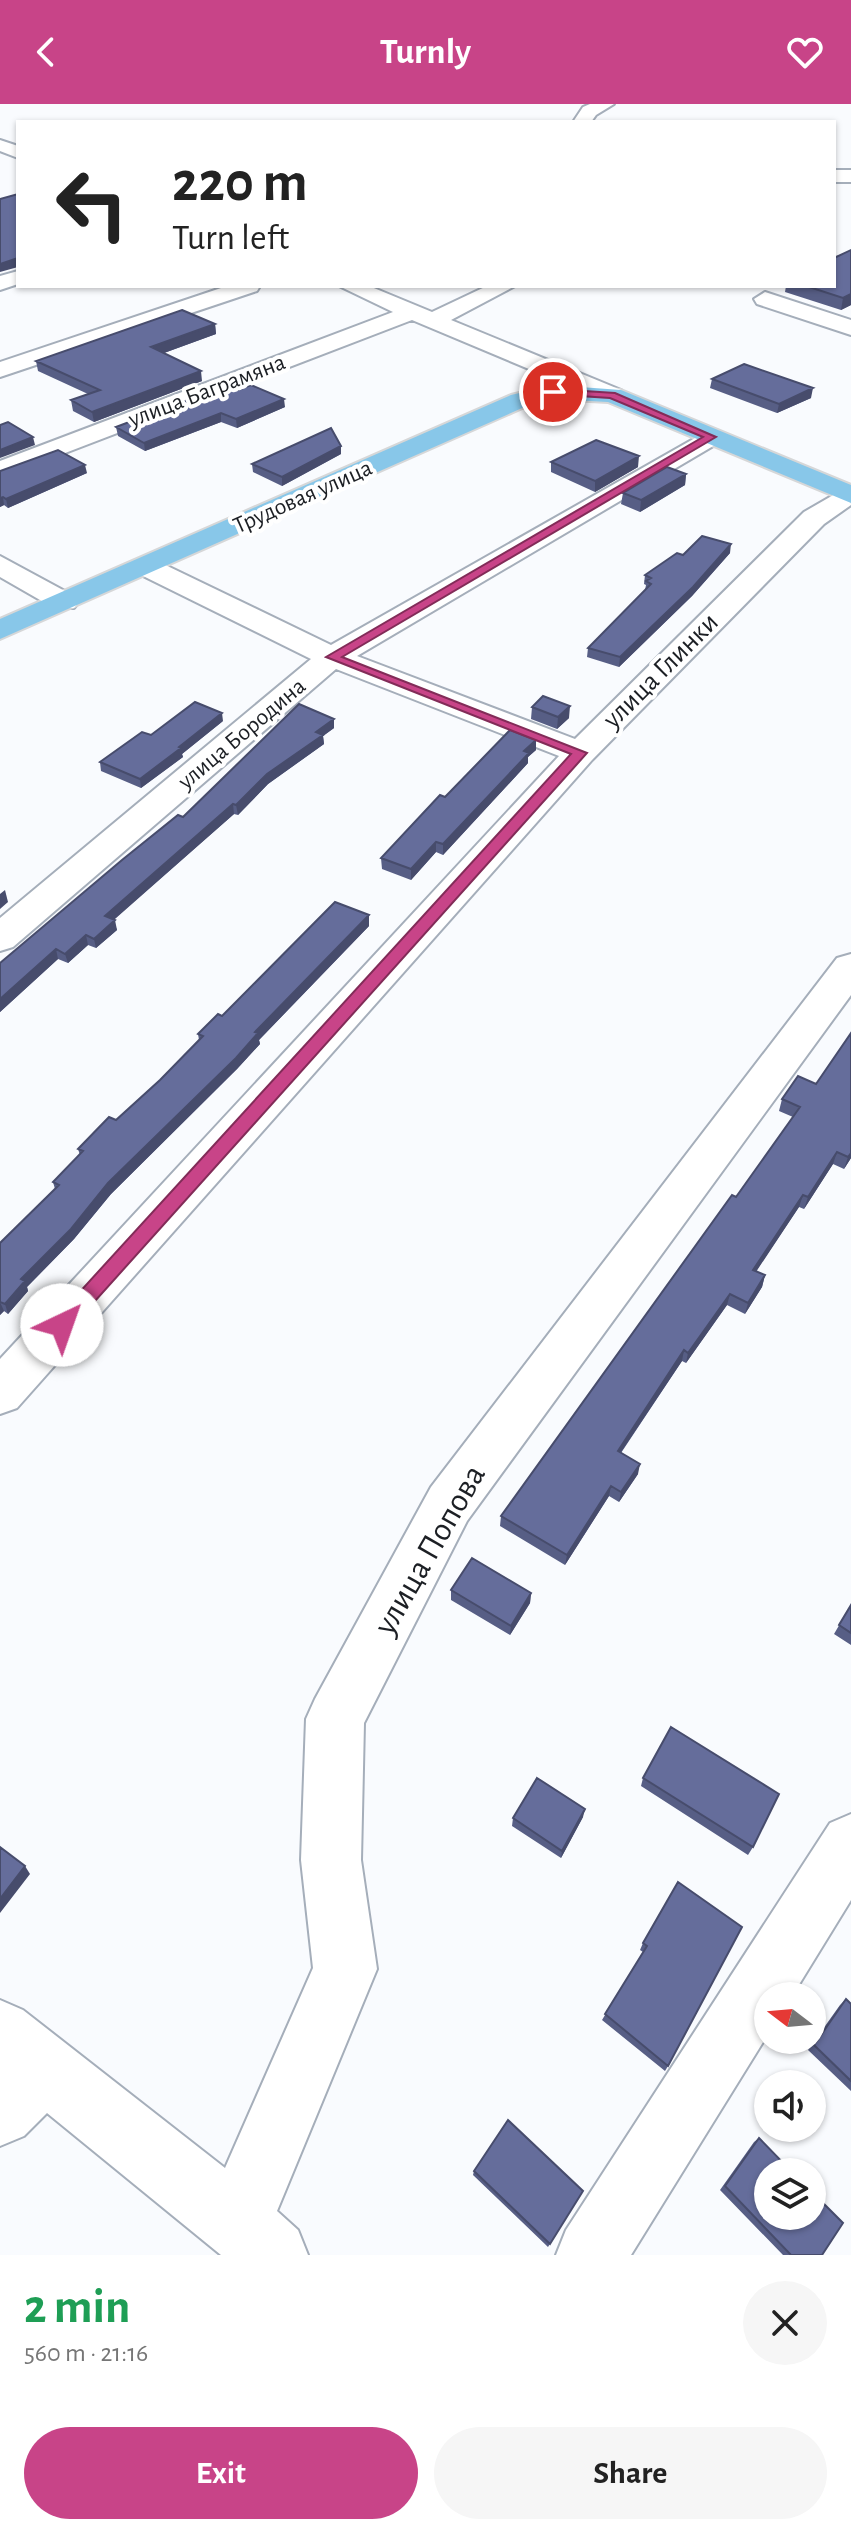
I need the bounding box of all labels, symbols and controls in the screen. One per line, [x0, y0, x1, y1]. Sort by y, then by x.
icon: back [24, 30, 68, 74]
icon: heart [783, 30, 827, 74]
text: Turnly [380, 34, 471, 70]
icon: left [40, 152, 144, 256]
text: 220 m [172, 155, 308, 211]
text: Turn left [172, 220, 289, 256]
street label: улица Баграмяна [124, 350, 289, 432]
pin [519, 358, 587, 426]
icon: arrive [531, 370, 575, 414]
street label: Трудовая улица [230, 456, 376, 538]
street label: улица Глинки [597, 608, 724, 735]
street label: улица Бородина [173, 674, 310, 795]
position arrow [20.0, 1283, 104.0, 1367]
street label: улица Попова [367, 1459, 492, 1641]
north arrow [754, 1982, 826, 2054]
map controls [754, 1982, 826, 2230]
button: sound [754, 2070, 826, 2142]
button: layers [754, 2158, 826, 2230]
button: close [743, 2281, 827, 2365]
text: 2 min [24, 2284, 131, 2332]
text: 560 m · 21:16 [24, 2340, 148, 2366]
button: Exit [24, 2427, 418, 2519]
button: Share [434, 2427, 827, 2519]

